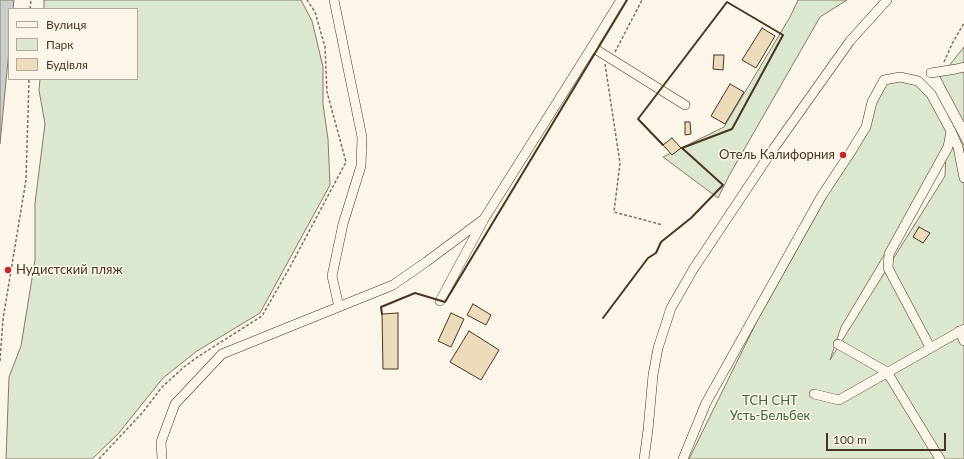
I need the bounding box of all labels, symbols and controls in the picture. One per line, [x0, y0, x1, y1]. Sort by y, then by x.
legend [8, 8, 138, 80]
text: Вулиця [46, 17, 86, 32]
text: Парк [46, 37, 74, 52]
text: Будівля [46, 57, 88, 72]
place label: Отель Калифорния [719, 147, 835, 163]
marker: Отель Калифорния [838, 150, 848, 160]
place label: Нудистский пляж [16, 262, 123, 278]
marker: Нудистский пляж [3, 265, 13, 275]
park label: ТСН СНТ Усть-Бельбек [730, 393, 810, 424]
scale bar [828, 425, 948, 451]
text: 100 m [833, 432, 867, 447]

